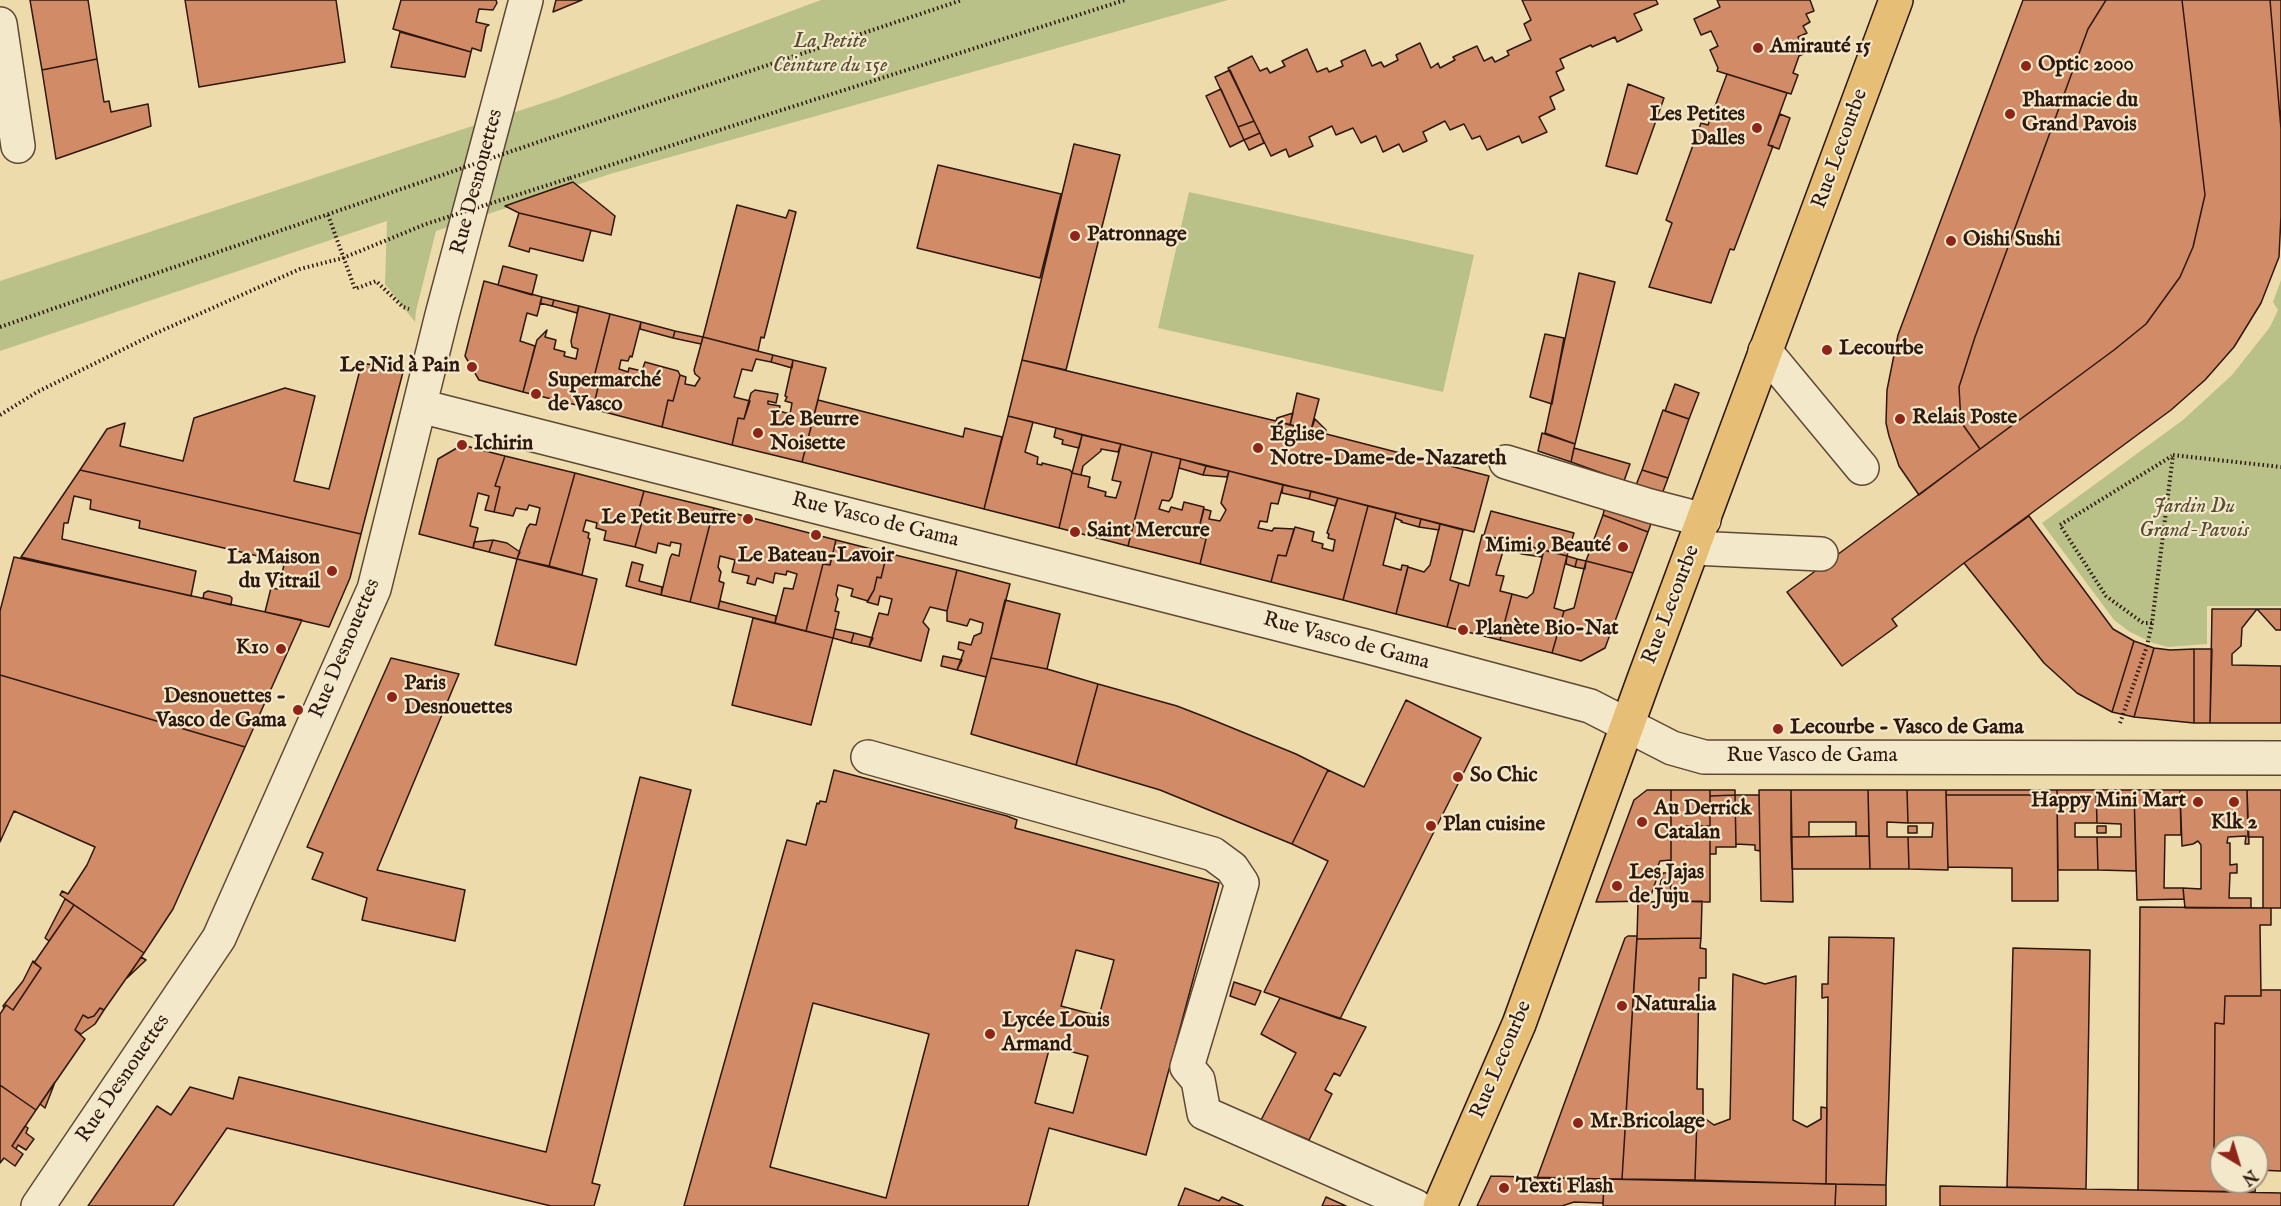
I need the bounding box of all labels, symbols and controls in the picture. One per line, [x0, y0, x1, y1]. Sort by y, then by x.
park label: La Petite Ceinture du 15e [773, 30, 887, 80]
place label: Amirauté 15 [1770, 35, 1871, 61]
marker: Amirauté 15 [1751, 41, 1765, 55]
place label: Optic 2000 [2038, 53, 2134, 79]
marker: Optic 2000 [2019, 59, 2033, 73]
street label: Rue Lecourbe [1808, 86, 1874, 212]
place label: Pharmacie du Grand Pavois [2022, 89, 2138, 139]
place label: Les Petites Dalles [1650, 103, 1745, 153]
street label: Rue Desnouettes [447, 107, 509, 257]
marker: Pharmacie du Grand Pavois [2003, 107, 2017, 121]
marker: Les Petites Dalles [1750, 121, 1764, 135]
place label: Patronnage [1087, 223, 1187, 249]
place label: Oishi Sushi [1963, 228, 2061, 254]
marker: Patronnage [1068, 229, 1082, 243]
marker: Oishi Sushi [1944, 234, 1958, 248]
place label: Lecourbe [1839, 337, 1923, 363]
marker: Lecourbe [1820, 343, 1834, 357]
place label: Le Nid à Pain [340, 354, 460, 380]
marker: Le Nid à Pain [465, 360, 479, 374]
place label: Supermarché de Vasco [548, 369, 661, 419]
marker: Supermarché de Vasco [529, 387, 543, 401]
place label: Relais Poste [1912, 406, 2017, 432]
place label: Le Beurre Noisette [770, 408, 859, 458]
marker: Relais Poste [1893, 412, 1907, 426]
place label: Église Notre-Dame-de-Nazareth [1270, 423, 1506, 473]
marker: Le Beurre Noisette [751, 426, 765, 440]
place label: Ichirin [474, 432, 533, 458]
marker: Ichirin [455, 438, 469, 452]
marker: Église Notre-Dame-de-Nazareth [1251, 441, 1265, 455]
street label: Rue Vasco de Gama [789, 488, 961, 554]
park label: Jardin Du Grand-Pavois [2139, 495, 2249, 545]
place label: Le Petit Beurre [601, 506, 736, 532]
marker: Le Petit Beurre [741, 512, 755, 526]
place label: Saint Mercure [1087, 519, 1210, 545]
marker: Saint Mercure [1068, 525, 1082, 539]
marker: Le Bateau-Lavoir [809, 528, 823, 542]
place label: Mimi 9 Beauté [1485, 534, 1611, 560]
marker: Mimi 9 Beauté [1616, 540, 1630, 554]
street label: Rue Lecourbe [1638, 542, 1706, 668]
place label: Le Bateau-Lavoir [738, 544, 894, 570]
place label: La Maison du Vitrail [227, 546, 320, 596]
marker: La Maison du Vitrail [325, 564, 339, 578]
street label: Rue Desnouettes [305, 575, 387, 723]
street label: Rue Vasco de Gama [1260, 608, 1432, 676]
place label: Planète Bio-Nat [1475, 617, 1619, 643]
marker: Planète Bio-Nat [1456, 623, 1470, 637]
place label: K10 [236, 636, 269, 662]
marker: K10 [274, 642, 288, 656]
place label: Paris Desnouettes [404, 672, 512, 722]
place label: Desnouettes - Vasco de Gama [156, 685, 286, 735]
marker: Paris Desnouettes [385, 690, 399, 704]
marker: Desnouettes - Vasco de Gama [291, 703, 305, 717]
place label: Lecourbe - Vasco de Gama [1790, 716, 2024, 742]
marker: Lecourbe - Vasco de Gama [1771, 722, 1785, 736]
street label: Rue Vasco de Gama [1726, 744, 1898, 770]
place label: So Chic [1470, 764, 1537, 790]
marker: So Chic [1451, 770, 1465, 784]
place label: Happy Mini Mart [2031, 789, 2186, 815]
marker: Happy Mini Mart [2191, 795, 2205, 809]
marker: Klk 2 [2227, 795, 2241, 809]
place label: Au Derrick Catalan [1654, 797, 1751, 847]
place label: Klk 2 [2211, 811, 2257, 837]
place label: Plan cuisine [1443, 813, 1545, 839]
marker: Au Derrick Catalan [1635, 815, 1649, 829]
marker: Plan cuisine [1424, 819, 1438, 833]
place label: Les Jajas de Juju [1629, 861, 1704, 911]
marker: Les Jajas de Juju [1610, 879, 1624, 893]
place label: Naturalia [1634, 993, 1716, 1019]
street label: Rue Lecourbe [1466, 997, 1538, 1123]
marker: Naturalia [1615, 999, 1629, 1013]
place label: Lycée Louis Armand [1002, 1009, 1110, 1059]
street label: Rue Desnouettes [72, 1010, 176, 1148]
marker: Lycée Louis Armand [983, 1027, 997, 1041]
place label: Mr.Bricolage [1590, 1110, 1705, 1136]
marker: Mr.Bricolage [1571, 1116, 1585, 1130]
north arrow [2209, 1134, 2269, 1194]
text: N [2237, 1164, 2260, 1189]
place label: Texti Flash [1516, 1175, 1613, 1201]
marker: Texti Flash [1497, 1181, 1511, 1195]

